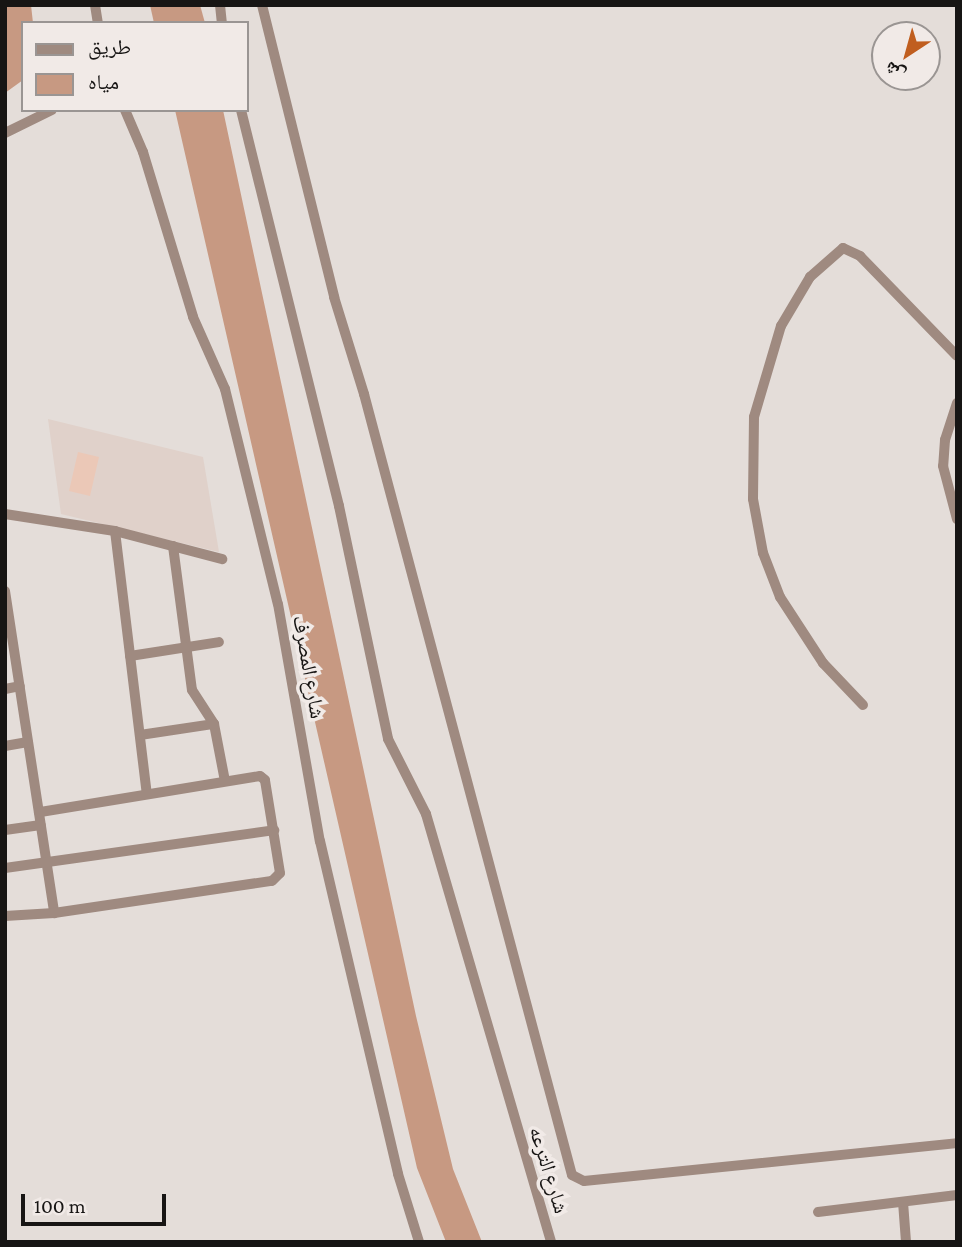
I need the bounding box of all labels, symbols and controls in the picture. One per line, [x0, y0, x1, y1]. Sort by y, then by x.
legend [21, 21, 248, 112]
north arrow [871, 21, 941, 91]
text: طريق [88, 35, 131, 59]
text: ش [880, 57, 909, 86]
text: مياه [88, 70, 119, 94]
street label: شارع المصرف [288, 613, 330, 721]
street label: شارع الترعه [524, 1124, 574, 1216]
scale bar [24, 1180, 170, 1224]
text: 100 m [34, 1194, 86, 1218]

